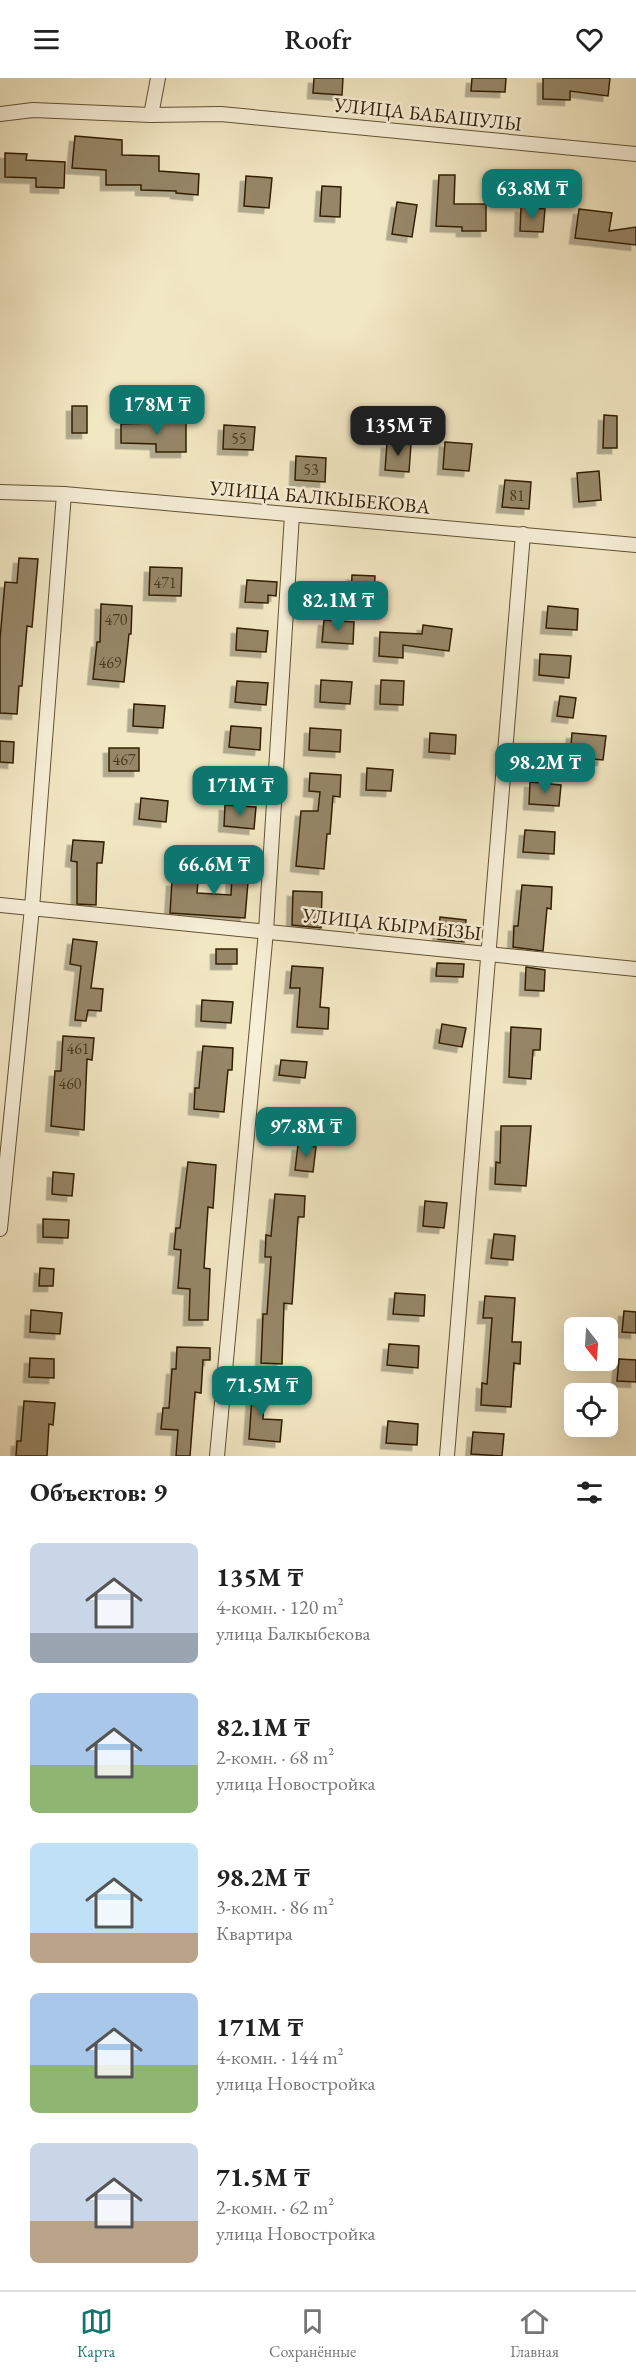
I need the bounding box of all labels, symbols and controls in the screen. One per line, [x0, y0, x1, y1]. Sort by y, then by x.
text: Roofr [285, 22, 351, 57]
icon: menu [30, 23, 63, 56]
icon: heart [573, 23, 606, 56]
street label: УЛИЦА БАБАШУЛЫ [332, 91, 524, 137]
pin: 63.8M ₸ [477, 169, 587, 220]
text: 63.8M ₸ [496, 175, 568, 201]
pin: 178M ₸ [108, 385, 206, 436]
text: 178M ₸ [124, 391, 190, 417]
pin: 135M ₸ [349, 406, 447, 457]
text: 135M ₸ [365, 412, 431, 438]
house number: 55 [231, 428, 247, 449]
house number: 53 [303, 459, 319, 480]
street label: УЛИЦА БАЛКЫБЕКОВА [208, 474, 431, 520]
house number: 81 [509, 485, 525, 506]
house number: 471 [153, 572, 177, 593]
pin: 82.1M ₸ [283, 581, 393, 632]
text: 82.1M ₸ [302, 587, 374, 613]
house number: 470 [104, 609, 128, 630]
house number: 469 [98, 652, 122, 673]
pin: 98.2M ₸ [490, 743, 600, 794]
house number: 467 [112, 749, 136, 770]
text: 98.2M ₸ [509, 749, 581, 775]
pin: 171M ₸ [191, 766, 289, 817]
text: 171M ₸ [207, 772, 273, 798]
pin: 66.6M ₸ [159, 845, 269, 896]
text: 66.6M ₸ [178, 851, 250, 877]
street label: УЛИЦА КЫРМЫЗЫ [300, 902, 483, 946]
house number: 461 [66, 1038, 90, 1059]
house number: 460 [58, 1073, 82, 1094]
pin: 97.8M ₸ [251, 1107, 361, 1158]
text: 97.8M ₸ [270, 1113, 342, 1139]
north arrow [564, 1317, 618, 1371]
map controls [564, 1317, 618, 1437]
pin: 71.5M ₸ [207, 1366, 317, 1417]
text: 71.5M ₸ [226, 1372, 298, 1398]
button: locate [564, 1383, 618, 1437]
text: Объектов: 9 [30, 1475, 167, 1509]
icon: filters [573, 1476, 606, 1509]
text: 135M ₸ [216, 1560, 303, 1594]
icon: home [78, 1567, 150, 1639]
text: 4-комн. · 120 m² [216, 1594, 344, 1620]
text: улица Балкыбекова [216, 1620, 371, 1646]
text: 82.1M ₸ [216, 1710, 310, 1744]
icon: home [78, 1717, 150, 1789]
text: 2-комн. · 68 m² [216, 1744, 334, 1770]
text: улица Новостройка [216, 1770, 376, 1796]
text: 98.2M ₸ [216, 1860, 310, 1894]
icon: home [78, 1867, 150, 1939]
text: 3-комн. · 86 m² [216, 1894, 334, 1920]
text: Квартира [216, 1920, 293, 1946]
text: 171M ₸ [216, 2010, 303, 2044]
icon: home [78, 2017, 150, 2089]
text: 4-комн. · 144 m² [216, 2044, 344, 2070]
text: улица Новостройка [216, 2070, 376, 2096]
text: 71.5M ₸ [216, 2160, 310, 2194]
icon: home [78, 2167, 150, 2239]
text: 2-комн. · 62 m² [216, 2194, 334, 2220]
text: улица Новостройка [216, 2220, 376, 2246]
tab: Карта [77, 2305, 115, 2362]
tab: Сохранённые [269, 2305, 356, 2362]
tab: Главная [510, 2305, 559, 2362]

